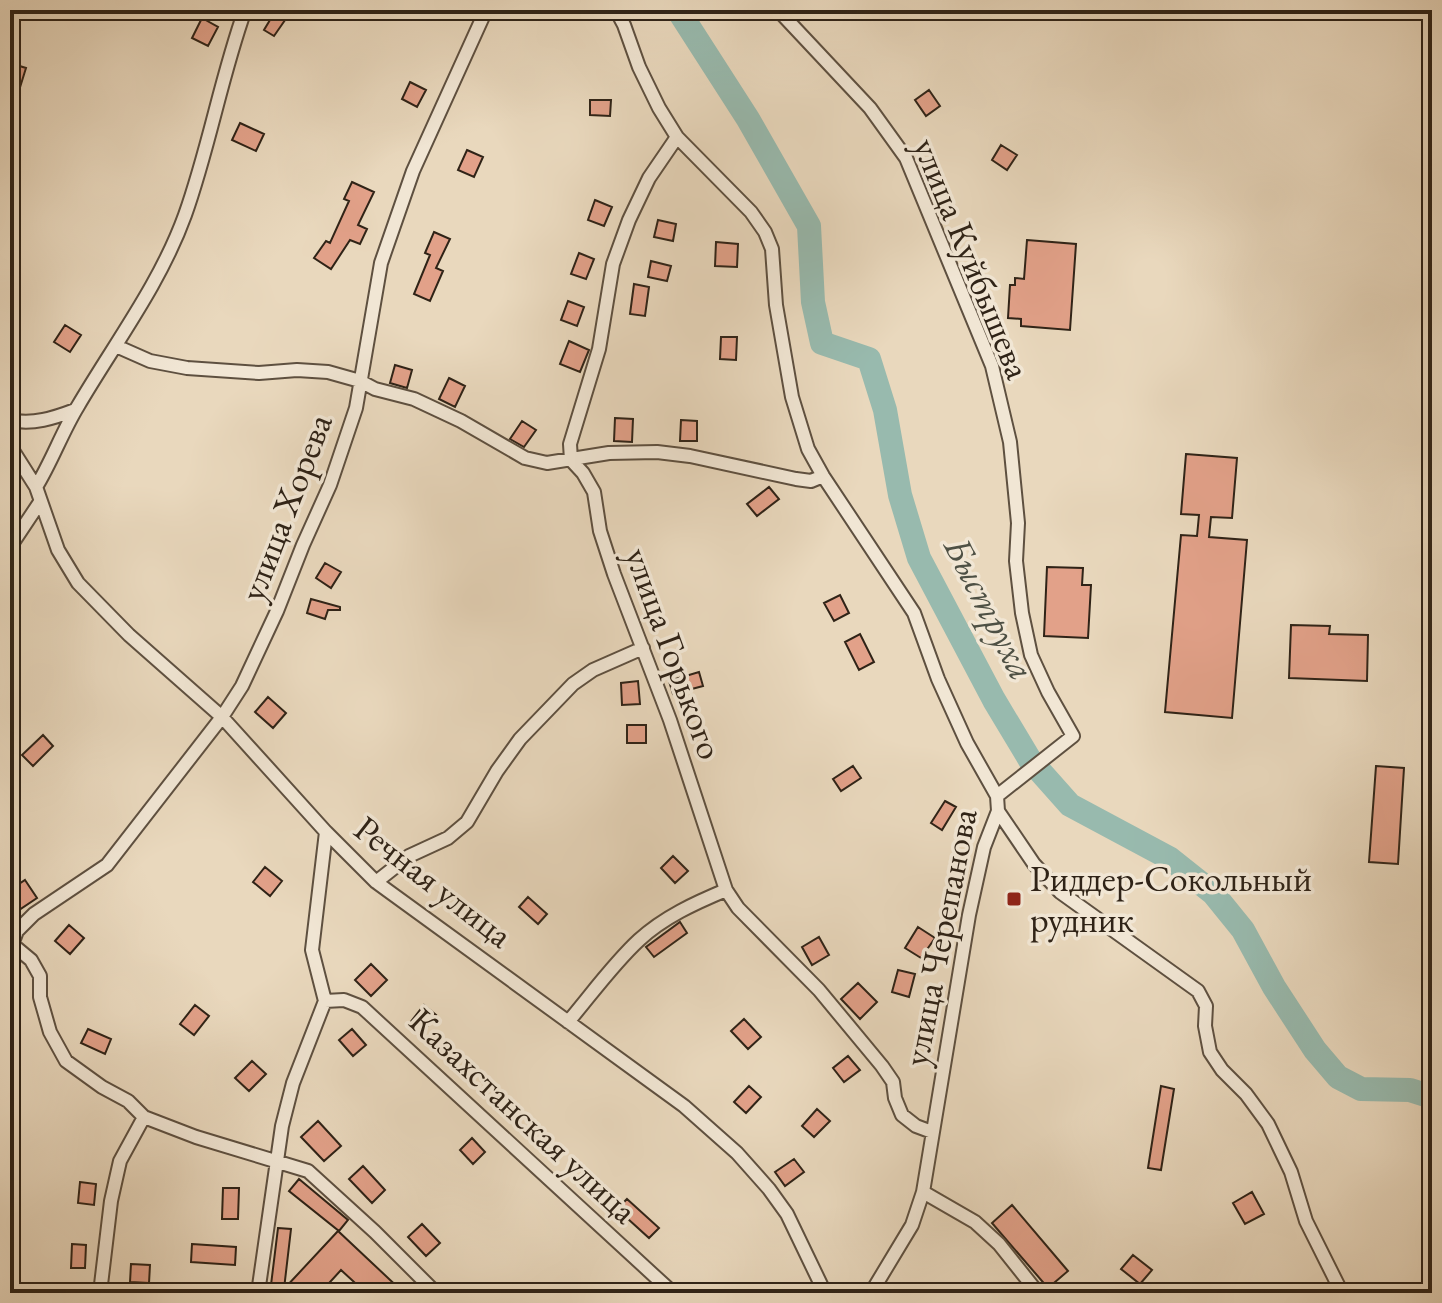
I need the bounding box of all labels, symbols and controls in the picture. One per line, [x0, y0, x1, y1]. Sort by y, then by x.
street label: улица Куйбышева [903, 131, 1043, 386]
street label: улица Хорева [228, 406, 343, 608]
water label: Быструха [933, 527, 1047, 688]
street label: улица Горького [614, 541, 735, 766]
street label: улица Черепанова [892, 804, 988, 1070]
street label: Речная улица [345, 805, 523, 958]
place label: Риддер-Сокольный рудник [1030, 855, 1312, 943]
marker: Риддер-Сокольный рудник [1005, 890, 1023, 908]
street label: Казахстанская улица [400, 997, 648, 1234]

